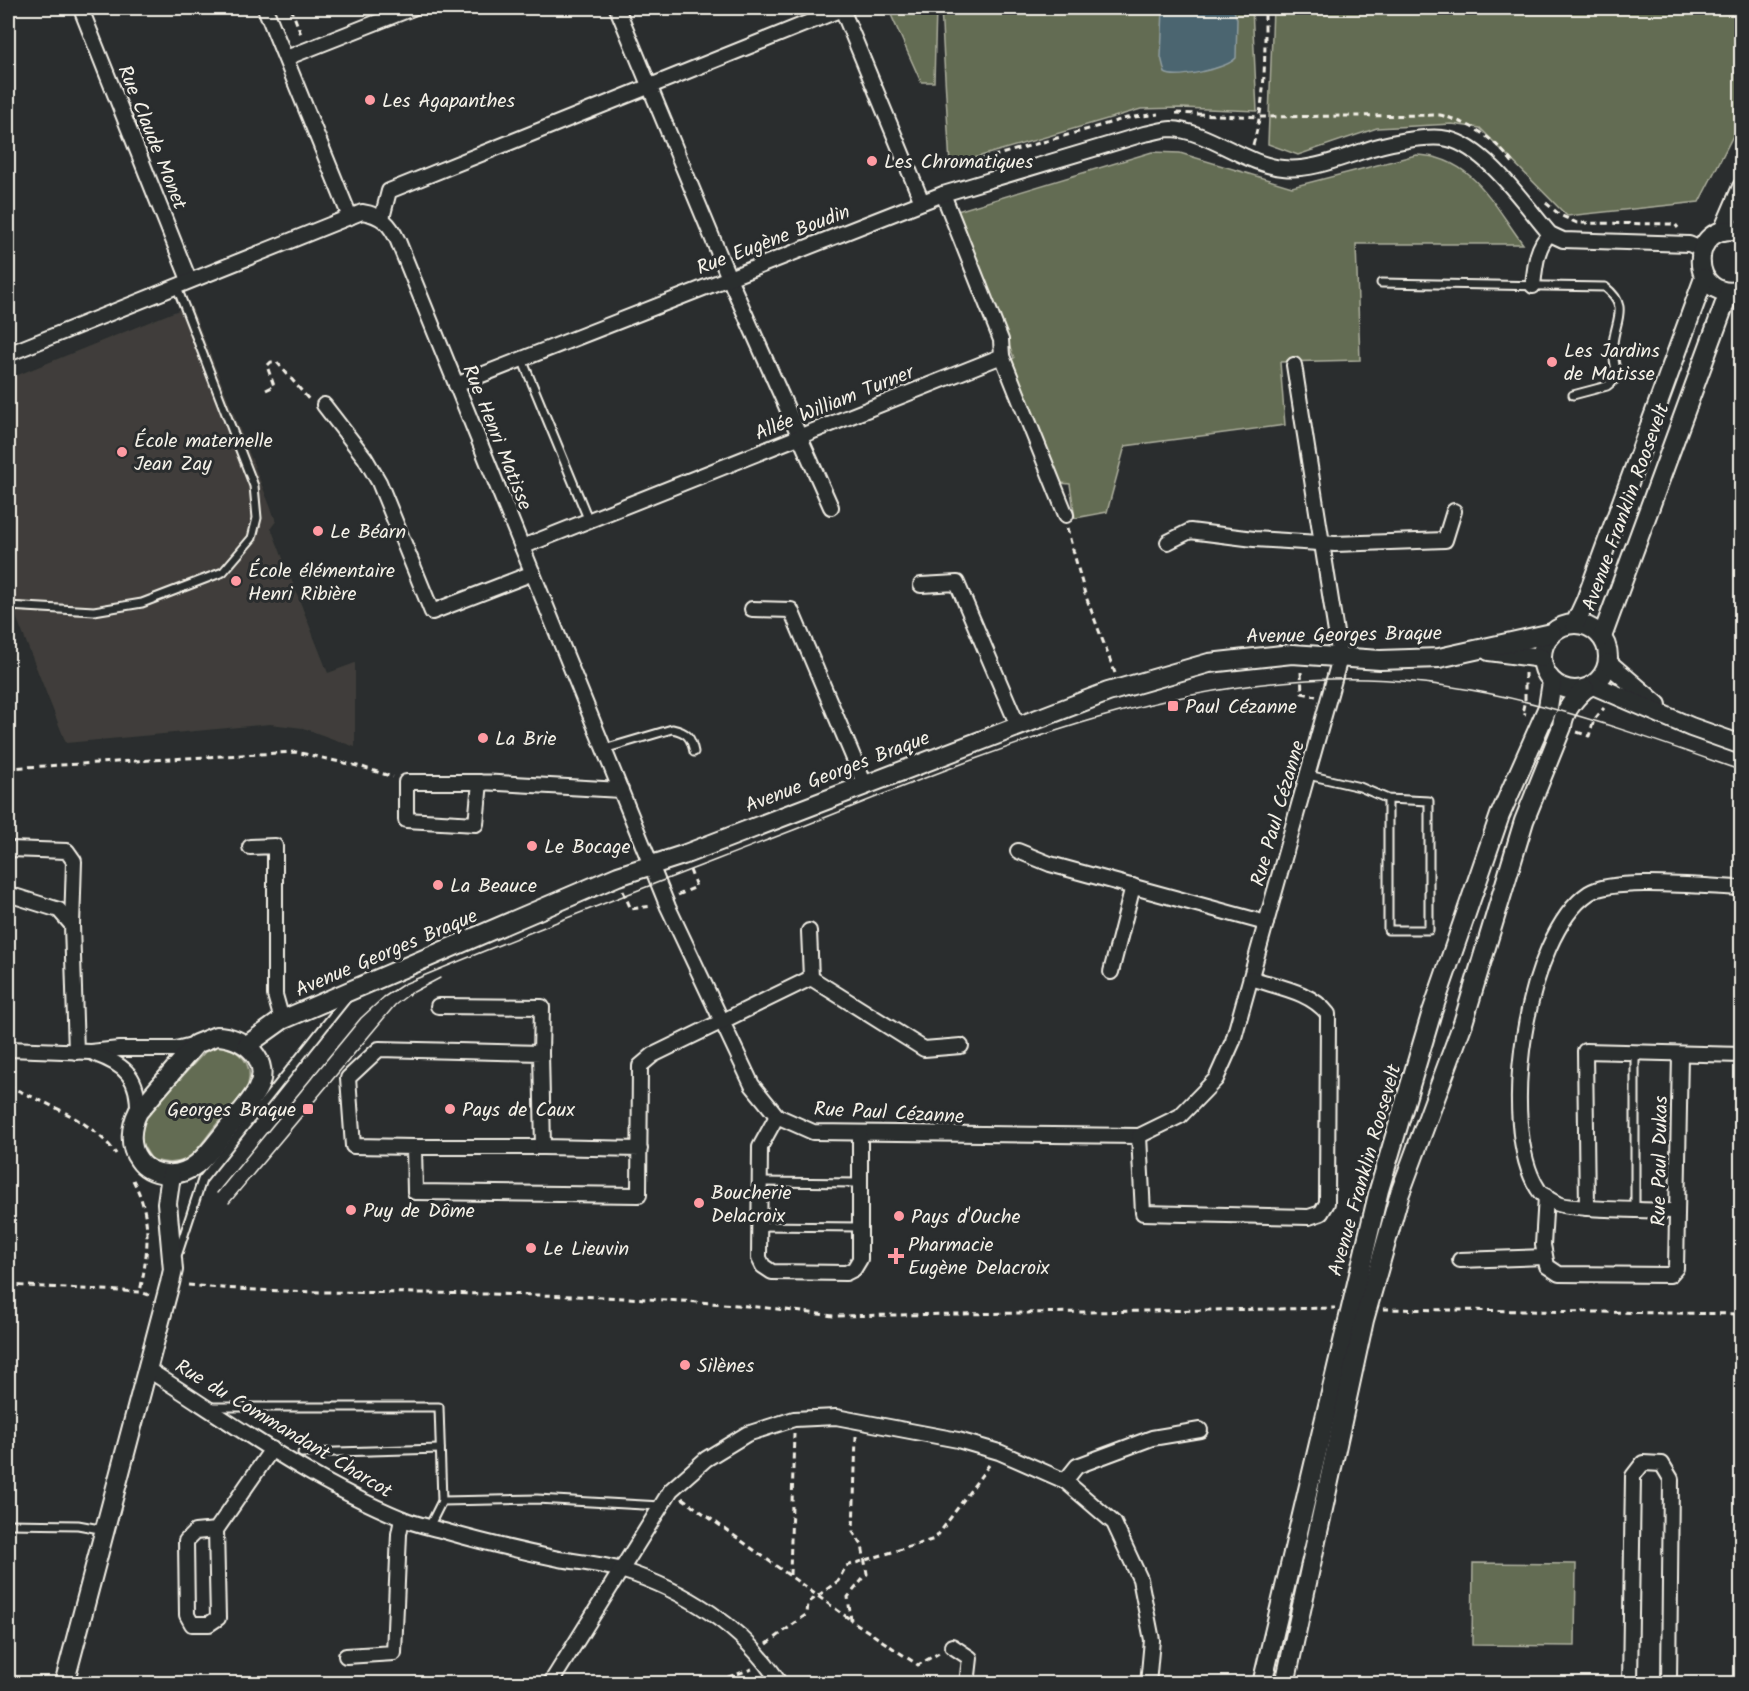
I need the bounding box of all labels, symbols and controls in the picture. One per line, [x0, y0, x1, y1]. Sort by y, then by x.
street label: Rue Claude Monet [108, 61, 195, 215]
place label: Les Agapanthes [382, 86, 516, 118]
marker: Les Agapanthes [363, 93, 377, 107]
place label: Les Chromatiques [884, 147, 1034, 179]
marker: Les Chromatiques [865, 154, 879, 168]
street label: Rue Eugène Boudin [692, 197, 855, 285]
place label: Les Jardins de Matisse [1564, 336, 1660, 391]
marker: Les Jardins de Matisse [1545, 355, 1559, 369]
street label: Allée William Turner [750, 357, 920, 450]
street label: Rue Henri Matisse [452, 360, 540, 515]
street label: Avenue Franklin Roosevelt [1574, 399, 1679, 616]
place label: École maternelle Jean Zay [134, 426, 273, 481]
marker: École maternelle Jean Zay [115, 445, 129, 459]
place label: Le Béarn [330, 517, 406, 549]
marker: Le Béarn [311, 524, 325, 538]
place label: École élémentaire Henri Ribière [248, 556, 395, 611]
marker: École élémentaire Henri Ribière [229, 574, 243, 588]
street label: Avenue Georges Braque [1246, 618, 1442, 654]
place label: Paul Cézanne [1185, 692, 1297, 724]
marker: Paul Cézanne [1166, 699, 1180, 713]
street label: Avenue Georges Braque [741, 723, 935, 823]
place label: La Brie [495, 724, 556, 756]
marker: La Brie [476, 731, 490, 745]
street label: Rue Paul Cézanne [1243, 737, 1315, 890]
place label: Le Bocage [544, 832, 631, 864]
marker: Le Bocage [525, 839, 539, 853]
place label: La Beauce [450, 871, 537, 903]
marker: La Beauce [431, 878, 445, 892]
street label: Avenue Georges Braque [290, 901, 483, 1007]
street label: Avenue Franklin Roosevelt [1320, 1061, 1412, 1280]
street label: Rue Paul Cézanne [813, 1094, 965, 1134]
place label: Georges Braque [167, 1095, 296, 1127]
place label: Pays de Caux [462, 1095, 575, 1127]
street label: Rue Paul Dukas [1644, 1095, 1678, 1227]
marker: Georges Braque [301, 1102, 315, 1116]
marker: Pays de Caux [443, 1102, 457, 1116]
place label: Boucherie Delacroix [711, 1178, 791, 1233]
place label: Puy de Dôme [363, 1196, 475, 1228]
marker: Boucherie Delacroix [692, 1196, 706, 1210]
place label: Pays d'Ouche [911, 1202, 1021, 1234]
marker: Puy de Dôme [344, 1203, 358, 1217]
marker: Pays d'Ouche [892, 1209, 906, 1223]
place label: Pharmacie Eugène Delacroix [908, 1230, 1050, 1285]
place label: Le Lieuvin [543, 1234, 629, 1266]
marker: Le Lieuvin [524, 1241, 538, 1255]
marker: Pharmacie Eugène Delacroix [889, 1249, 903, 1263]
place label: Silènes [697, 1351, 755, 1383]
street label: Rue du Commandant Charcot [168, 1352, 398, 1508]
marker: Silènes [678, 1358, 692, 1372]

